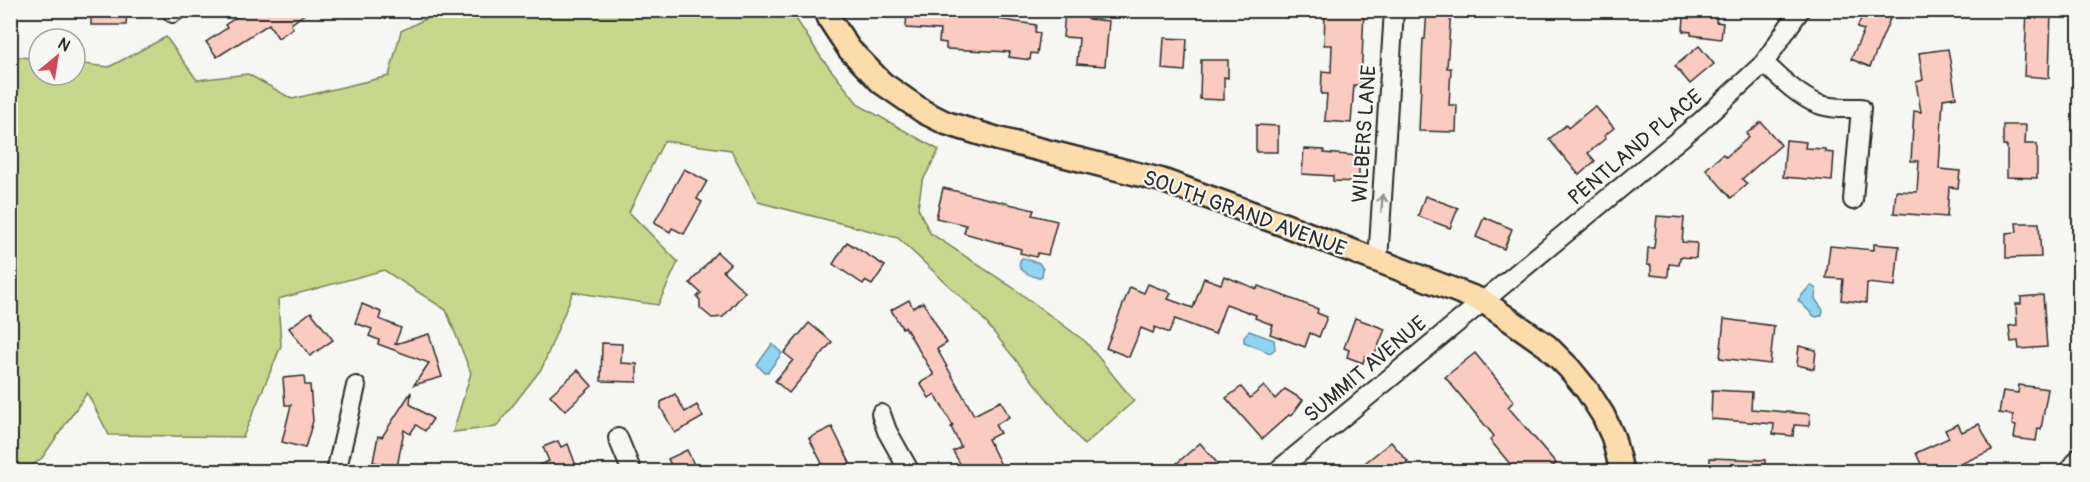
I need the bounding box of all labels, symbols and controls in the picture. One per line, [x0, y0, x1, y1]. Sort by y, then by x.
north arrow [27, 27, 87, 87]
text: N [54, 34, 74, 56]
street label: WILBERS LANE [1346, 64, 1383, 204]
street label: PENTLAND PLACE [1563, 83, 1708, 211]
street label: SOUTH GRAND AVENUE [1139, 164, 1350, 263]
one-way arrow [1377, 193, 1388, 213]
street label: SUMMIT AVENUE [1298, 310, 1432, 429]

